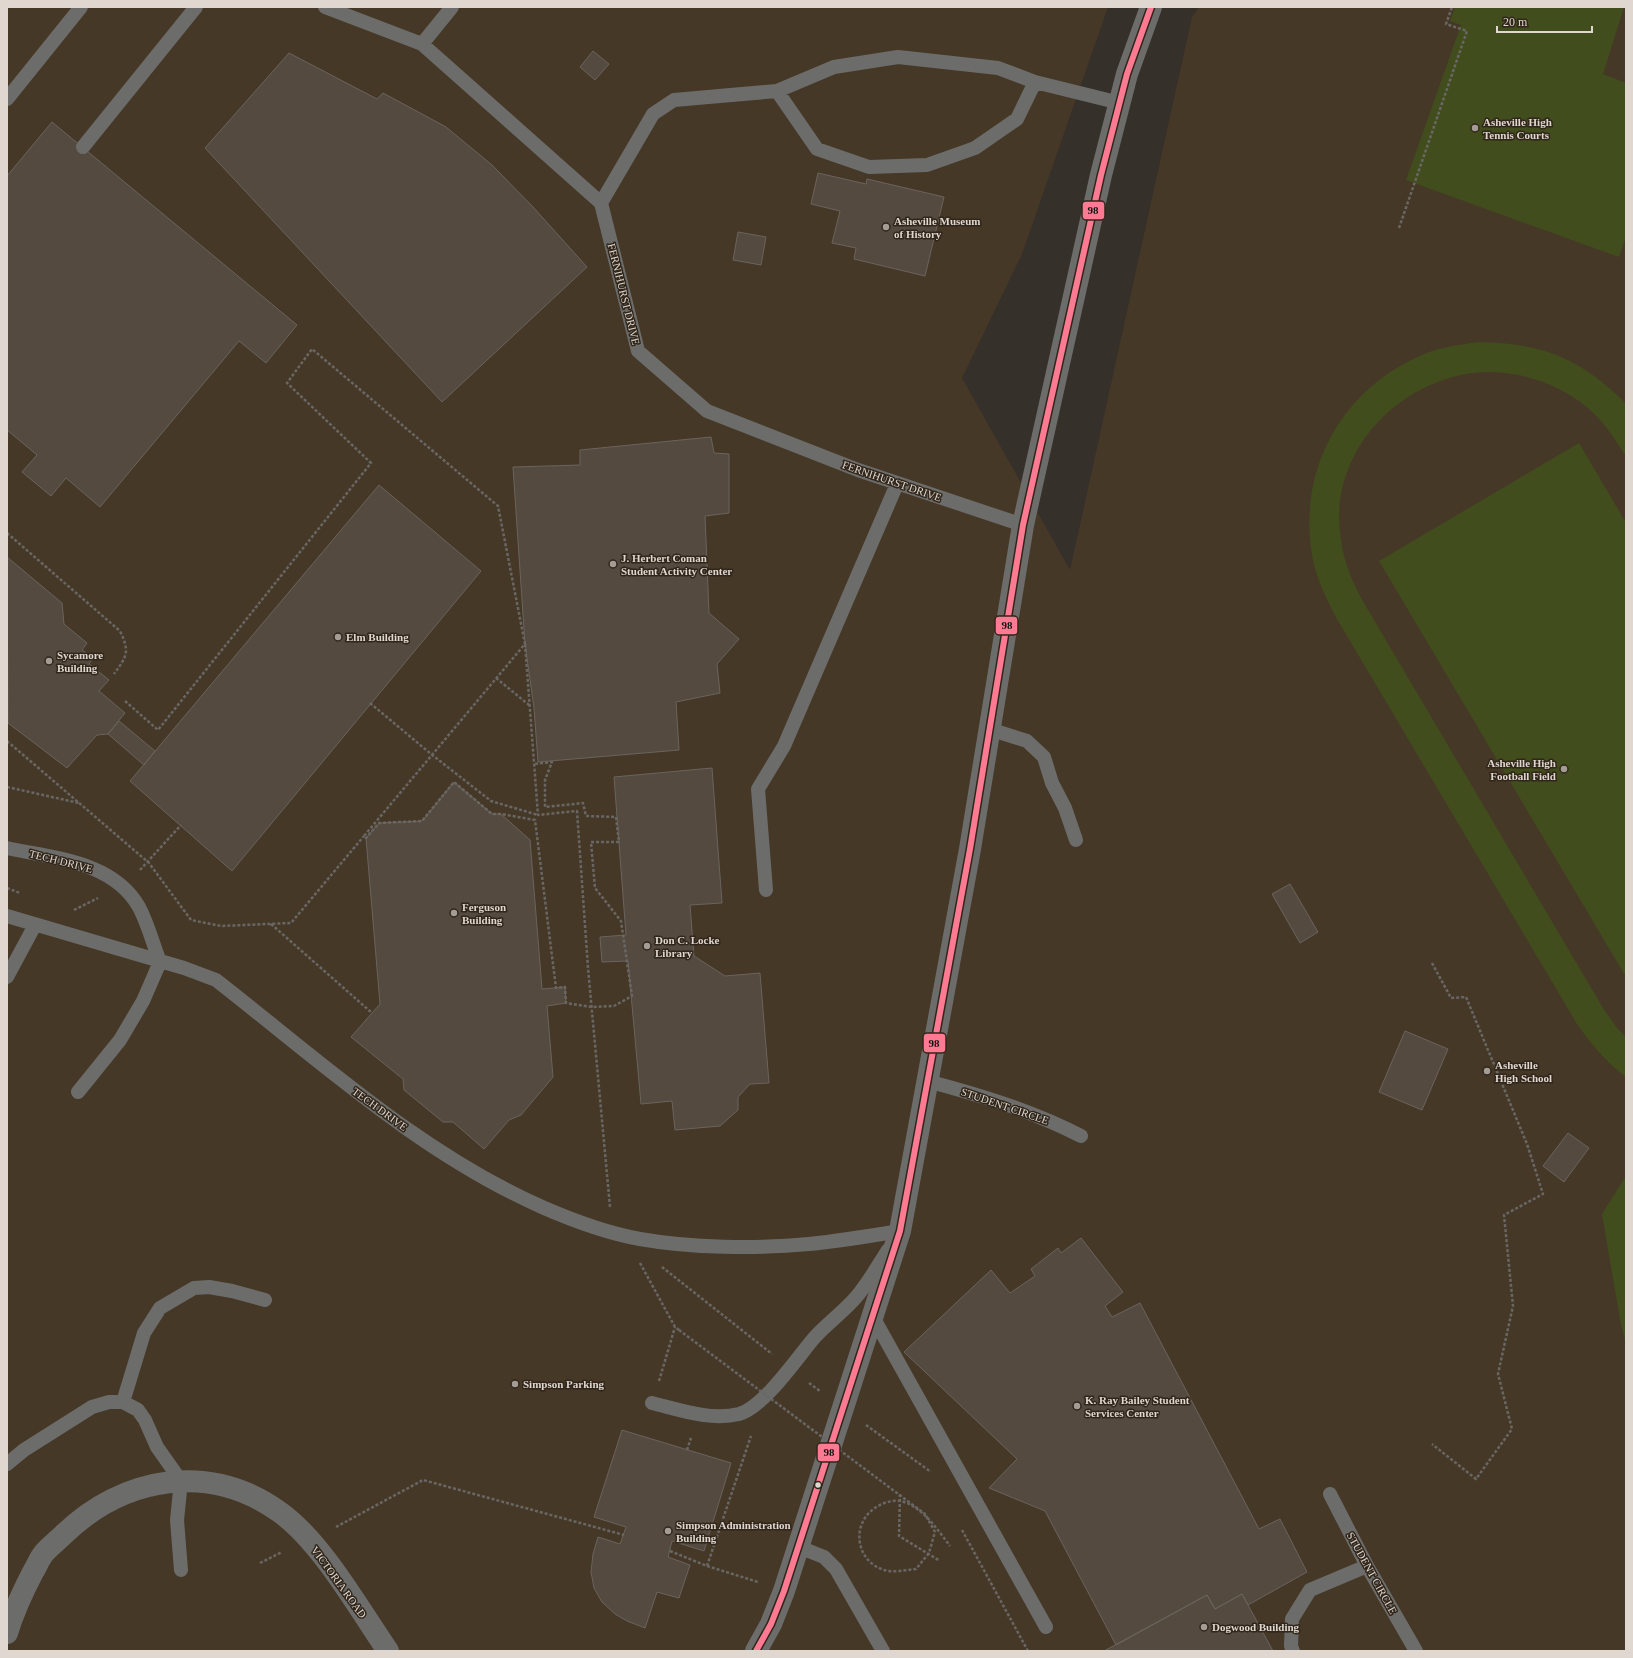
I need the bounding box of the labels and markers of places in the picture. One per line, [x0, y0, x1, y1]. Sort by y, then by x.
place label: Asheville High Tennis Courts [1483, 116, 1552, 141]
marker: Asheville High Tennis Courts [1470, 123, 1480, 133]
place label: Asheville Museum of History [894, 215, 980, 240]
marker: Asheville Museum of History [881, 222, 891, 232]
place label: J. Herbert Coman Student Activity Center [621, 552, 732, 577]
marker: J. Herbert Coman Student Activity Center [608, 559, 618, 569]
place label: Elm Building [346, 631, 409, 643]
marker: Elm Building [333, 632, 343, 642]
place label: Sycamore Building [57, 649, 103, 674]
marker: Sycamore Building [44, 656, 54, 666]
place label: Asheville High Football Field [1487, 757, 1556, 782]
marker: Asheville High Football Field [1559, 764, 1569, 774]
place label: Ferguson Building [462, 901, 506, 926]
marker: Ferguson Building [449, 908, 459, 918]
place label: Don C. Locke Library [655, 934, 720, 959]
marker: Don C. Locke Library [642, 941, 652, 951]
place label: Asheville High School [1495, 1059, 1552, 1084]
marker: Asheville High School [1482, 1066, 1492, 1076]
place label: Simpson Parking [523, 1378, 604, 1390]
marker: Simpson Parking [510, 1379, 520, 1389]
place label: K. Ray Bailey Student Services Center [1085, 1394, 1190, 1419]
marker: K. Ray Bailey Student Services Center [1072, 1401, 1082, 1411]
unlabelled marker [813, 1480, 823, 1490]
place label: Simpson Administration Building [676, 1519, 791, 1544]
marker: Simpson Administration Building [663, 1526, 673, 1536]
place label: Dogwood Building [1212, 1621, 1300, 1633]
marker: Dogwood Building [1199, 1622, 1209, 1632]

